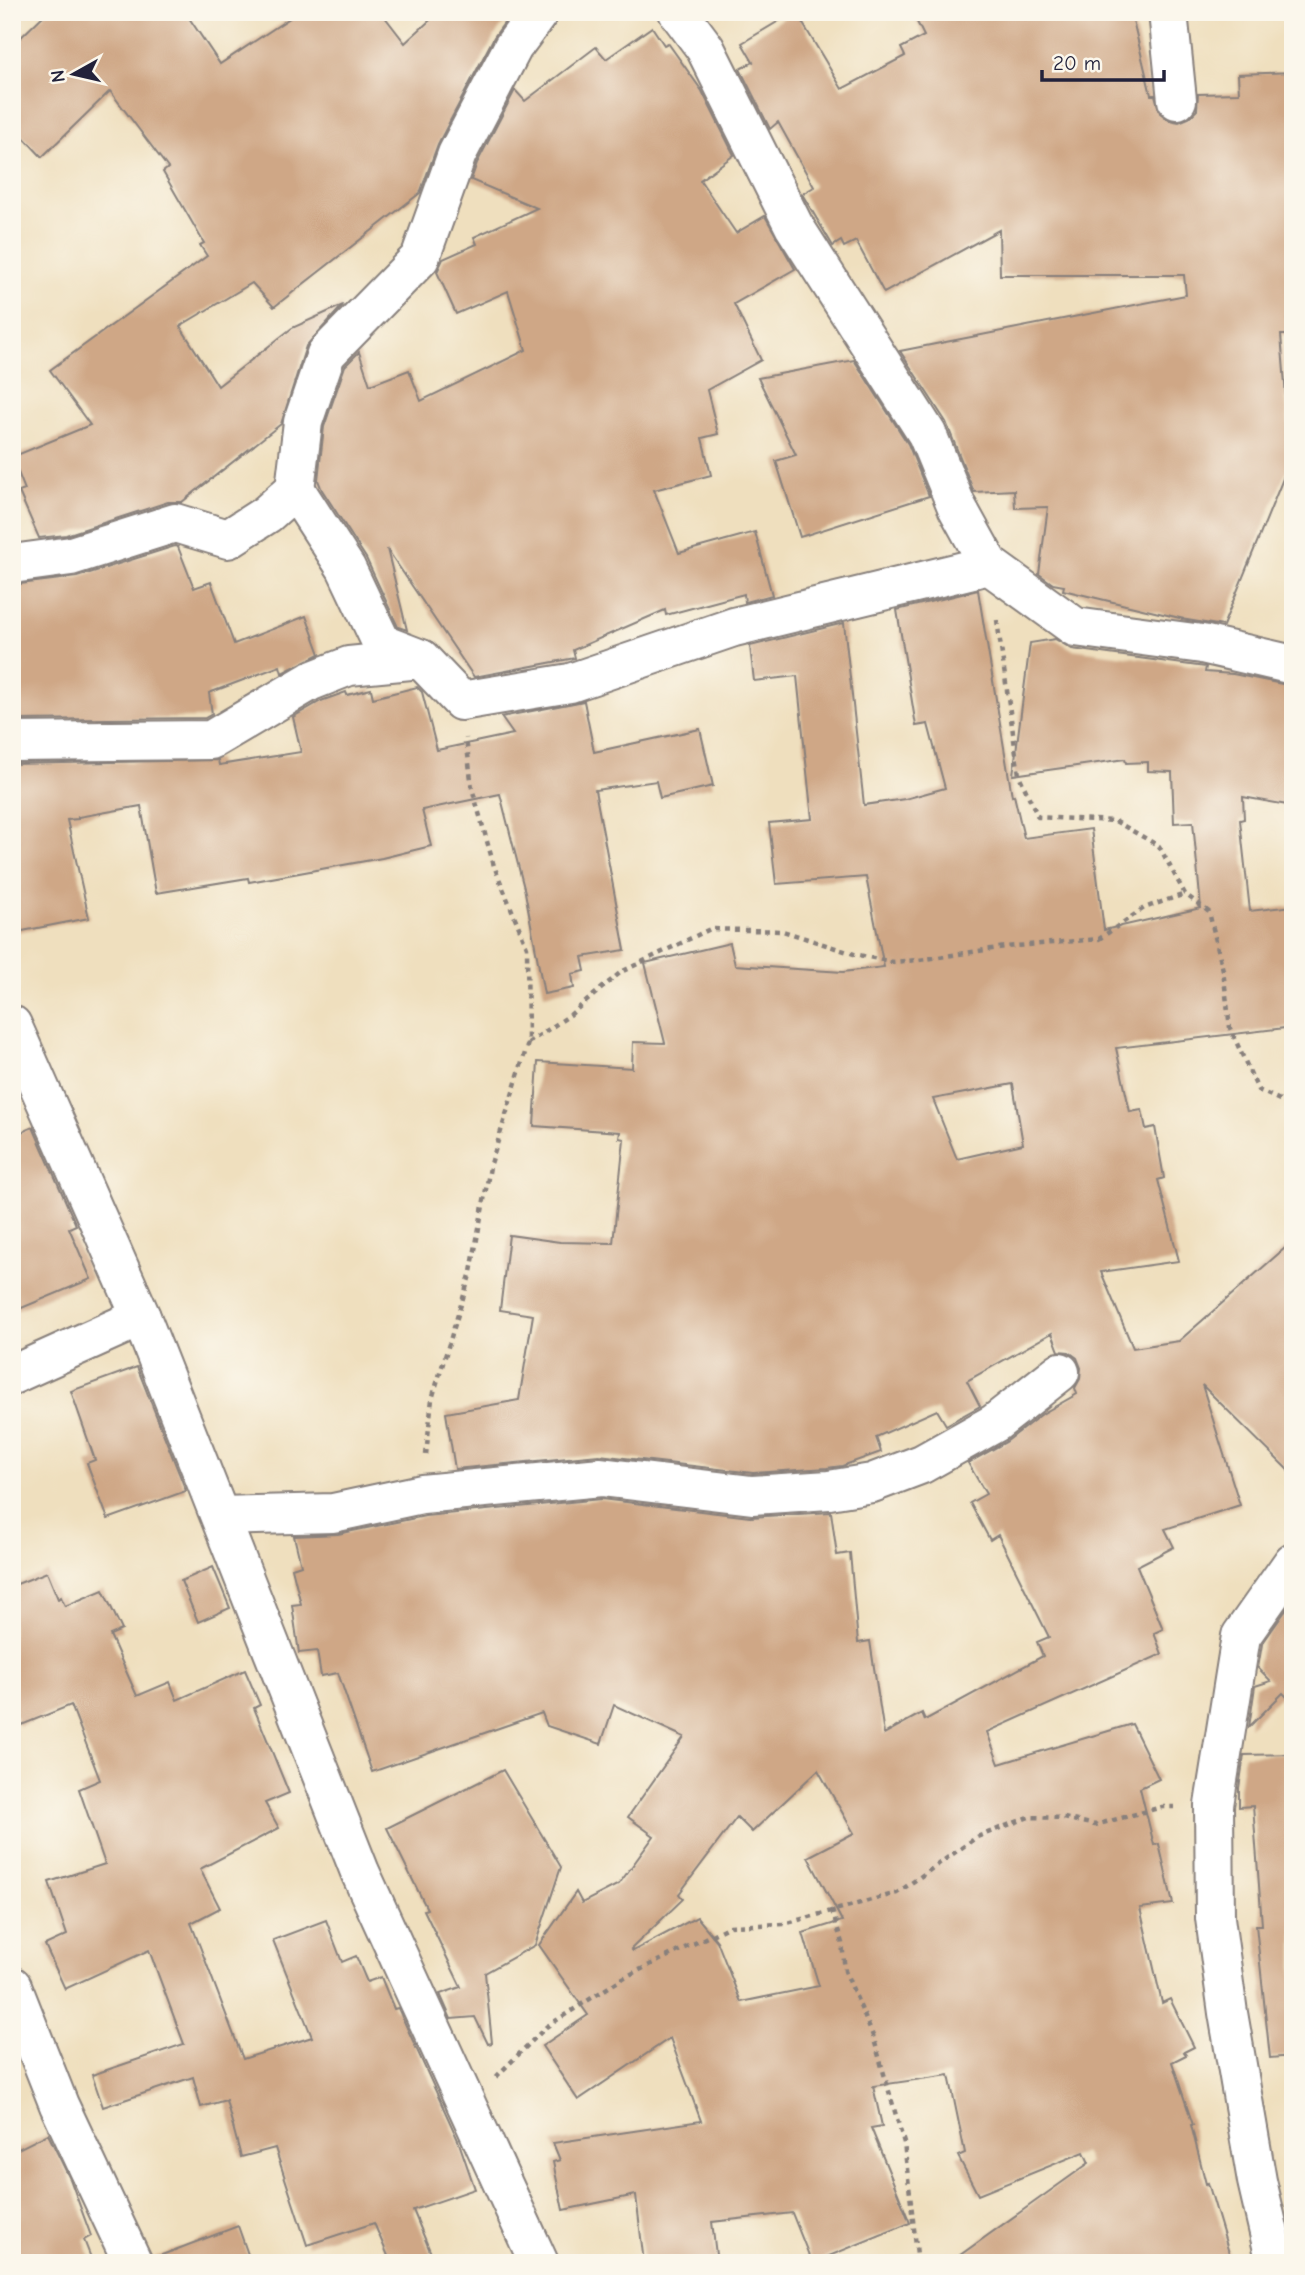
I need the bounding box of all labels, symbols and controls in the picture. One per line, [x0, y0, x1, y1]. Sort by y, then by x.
north arrow [38, 38, 108, 108]
scale bar [1042, 38, 1165, 82]
text: 20 m [1053, 51, 1101, 75]
text: N [46, 69, 70, 84]

